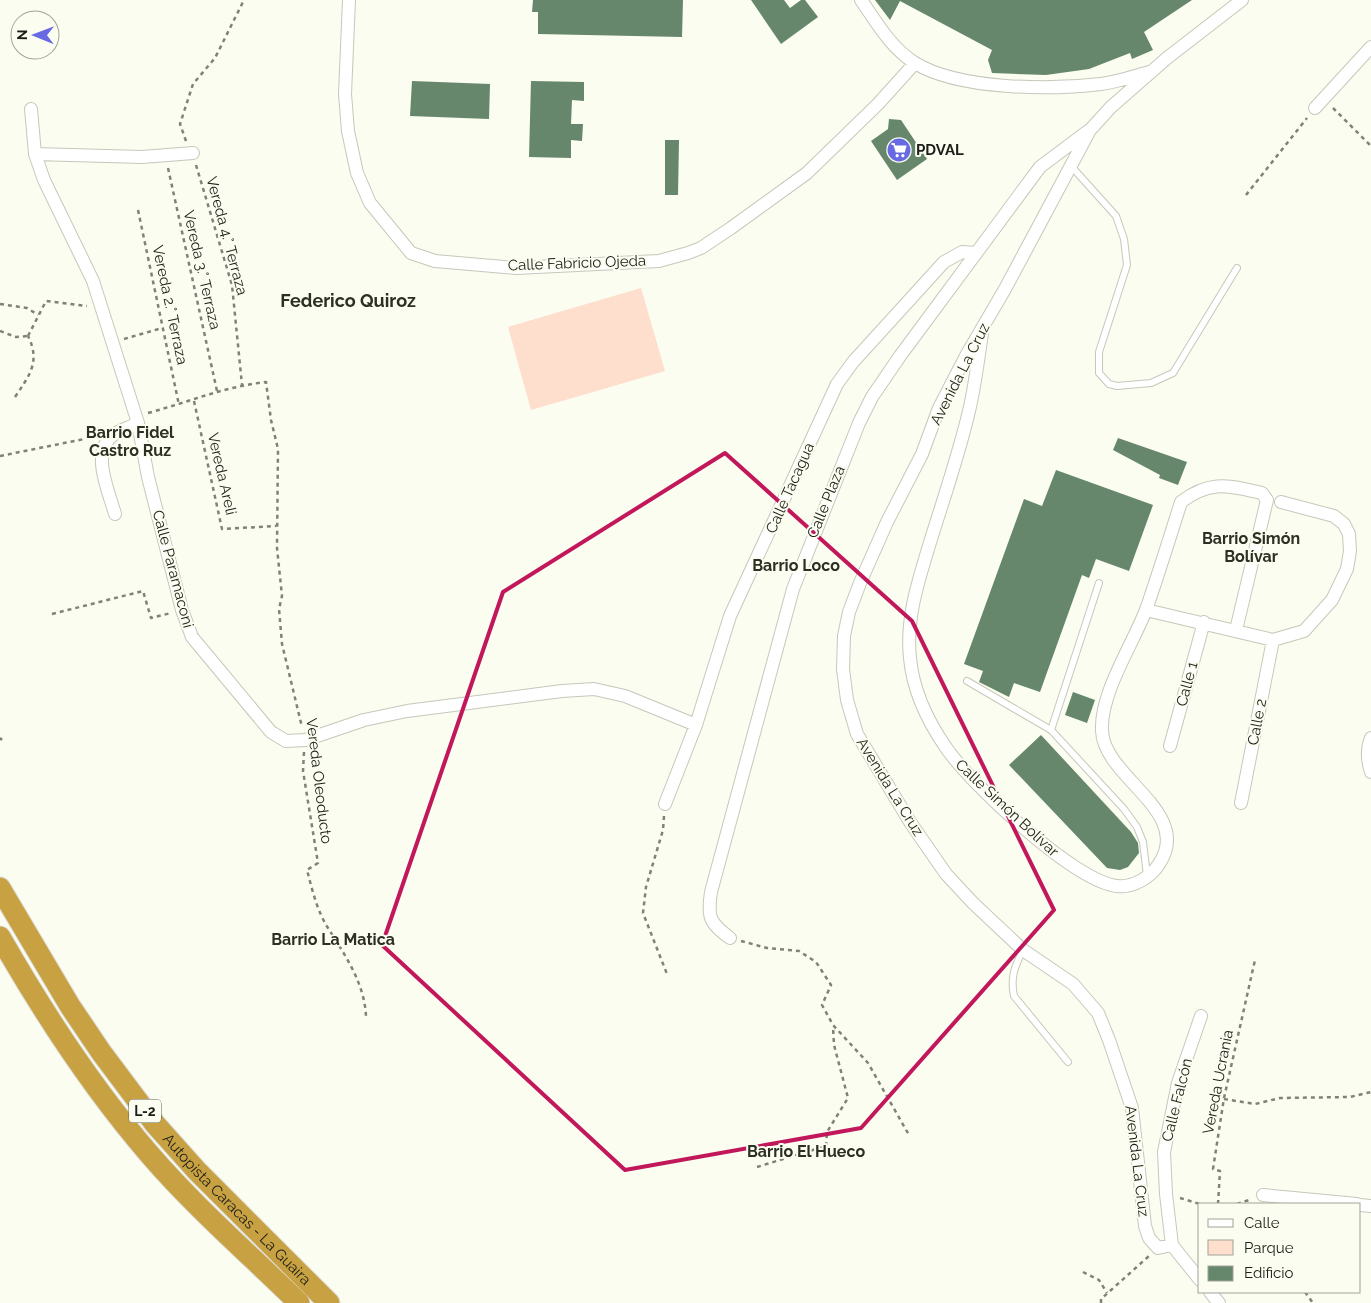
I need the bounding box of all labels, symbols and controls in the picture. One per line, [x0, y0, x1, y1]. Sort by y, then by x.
north arrow [10, 10, 60, 60]
text: N [14, 29, 30, 40]
supermarket icon: PDVAL [886, 137, 912, 163]
place label: PDVAL [916, 141, 964, 159]
street label: Vereda 4.° Terraza [203, 175, 251, 297]
street label: Vereda 3.° Terraza [180, 209, 224, 331]
street label: Vereda 2.° Terraza [149, 244, 191, 366]
street label: Calle Fabricio Ojeda [508, 252, 646, 274]
district label: Federico Quiroz [280, 290, 416, 311]
street label: Avenida La Cruz [927, 320, 993, 428]
district label: Barrio Fidel Castro Ruz [86, 423, 175, 460]
street label: Vereda Areli [204, 431, 240, 517]
street label: Calle Tacagua [762, 440, 818, 536]
street label: Calle Plaza [803, 463, 849, 541]
street label: Calle Paramaconi [149, 508, 197, 630]
district label: Barrio Simón Bolívar [1202, 529, 1300, 566]
district label: Barrio Loco [752, 556, 840, 575]
street label: Calle 1 [1172, 659, 1202, 708]
street label: Calle 2 [1244, 697, 1270, 747]
street label: Vereda Oleoducto [302, 717, 336, 845]
street label: Avenida La Cruz [853, 735, 927, 839]
street label: Calle Simón Bolívar [952, 756, 1063, 861]
district label: Barrio La Matica [271, 930, 395, 949]
street label: Vereda Ucrania [1199, 1028, 1237, 1136]
street label: Calle Falcón [1158, 1056, 1196, 1144]
road number: L-2 [129, 1100, 161, 1122]
street label: Avenida La Cruz [1121, 1104, 1153, 1218]
street label: Autopista Caracas - La Guaira [159, 1130, 315, 1289]
district label: Barrio El Hueco [747, 1142, 865, 1161]
legend [1198, 1203, 1361, 1293]
text: Calle [1244, 1214, 1280, 1232]
text: Parque [1244, 1239, 1294, 1257]
text: Edificio [1244, 1264, 1294, 1282]

